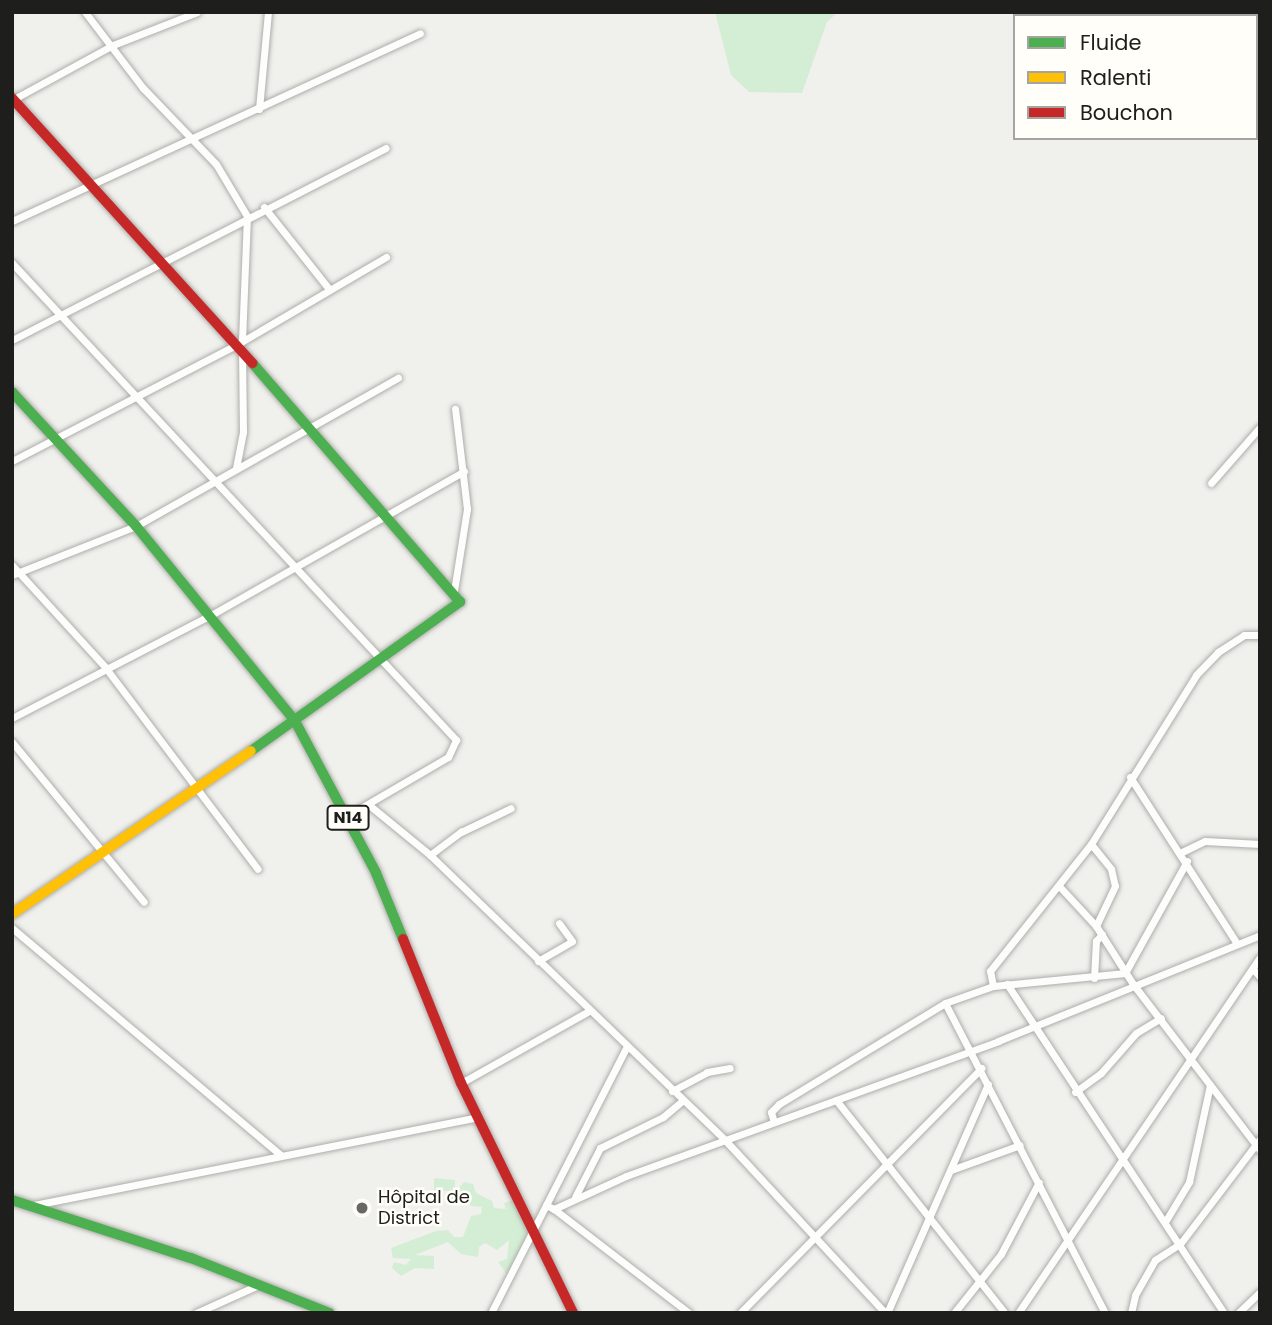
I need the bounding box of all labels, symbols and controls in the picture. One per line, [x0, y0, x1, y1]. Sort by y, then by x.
legend [1013, 14, 1258, 140]
text: Fluide [1080, 28, 1142, 57]
text: Ralenti [1080, 63, 1151, 92]
text: Bouchon [1080, 98, 1173, 127]
road number: N14 [325, 806, 371, 831]
place label: Hôpital de District [378, 1187, 470, 1230]
marker: Hôpital de District [352, 1198, 372, 1218]

